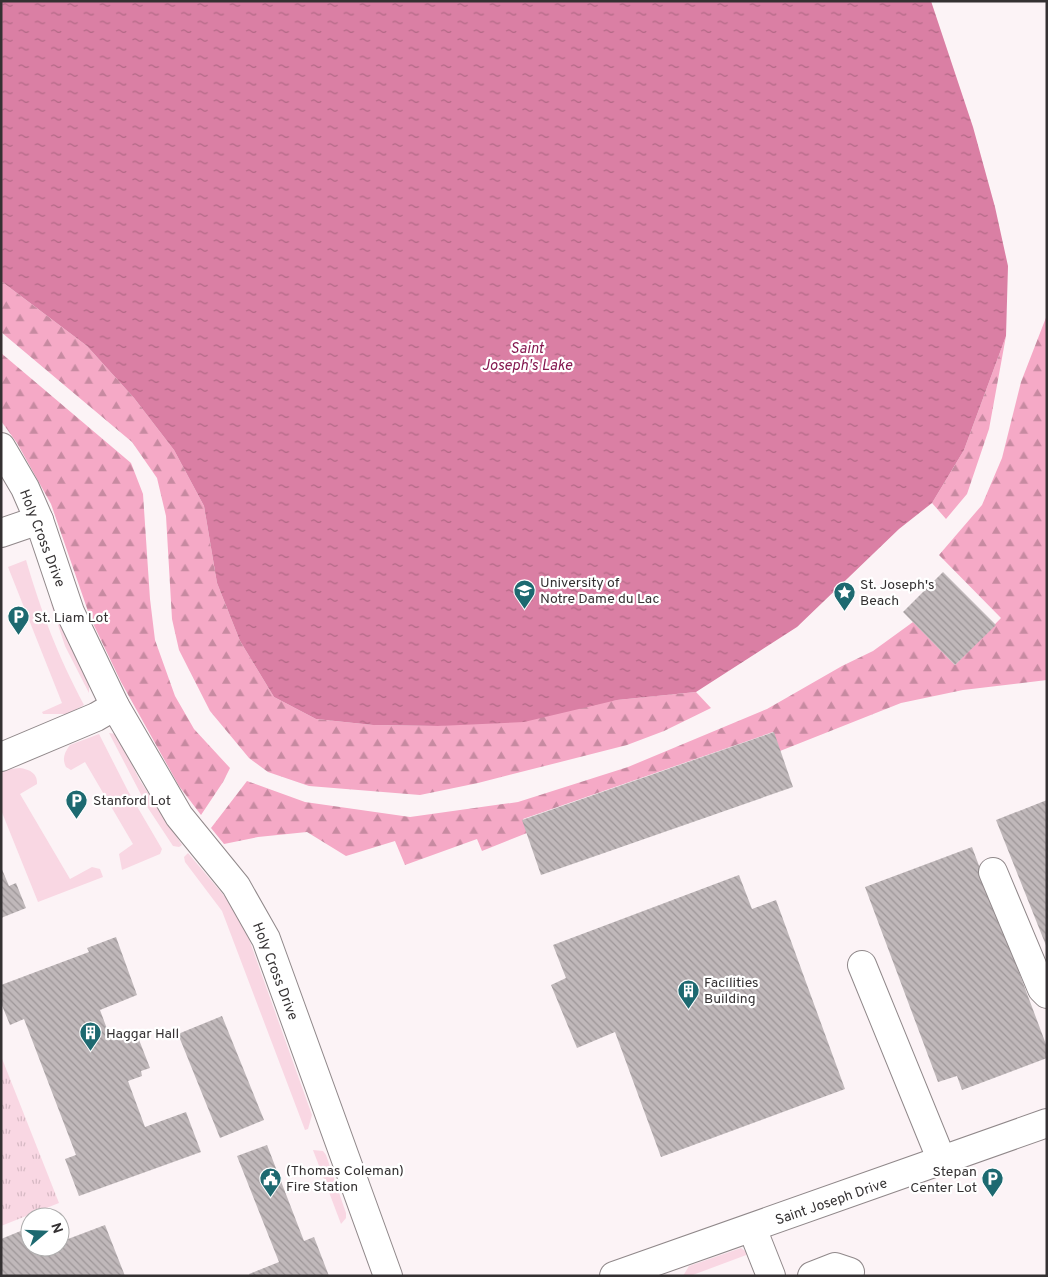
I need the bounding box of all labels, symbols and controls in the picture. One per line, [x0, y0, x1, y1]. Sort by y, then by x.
water label: Saint Joseph's Lake [482, 340, 572, 376]
street label: Holy Cross Drive [15, 487, 68, 590]
place label: University of Notre Dame du Lac [540, 575, 659, 608]
place label: St. Joseph's Beach [860, 577, 934, 610]
school or university icon: University of Notre Dame du Lac [512, 578, 536, 609]
place icon: St. Joseph's Beach [832, 580, 856, 611]
parking icon: St. Liam Lot [6, 605, 30, 636]
place label: St. Liam Lot [34, 610, 109, 627]
parking icon: Stanford Lot [65, 788, 89, 819]
place label: Stanford Lot [93, 793, 171, 810]
street label: Holy Cross Drive [248, 920, 301, 1023]
place label: Facilities Building [704, 975, 759, 1008]
building icon: Facilities Building [676, 978, 700, 1009]
building icon: Haggar Hall [78, 1021, 102, 1052]
place label: Haggar Hall [106, 1026, 179, 1043]
place label: (Thomas Coleman) Fire Station [286, 1163, 404, 1196]
place label: Stepan Center Lot [910, 1164, 977, 1197]
public building icon: (Thomas Coleman) Fire Station [258, 1166, 282, 1197]
parking icon: Stepan Center Lot [981, 1167, 1005, 1198]
street label: Saint Joseph Drive [773, 1175, 890, 1230]
north arrow [20, 1207, 70, 1257]
text: N [46, 1221, 66, 1236]

